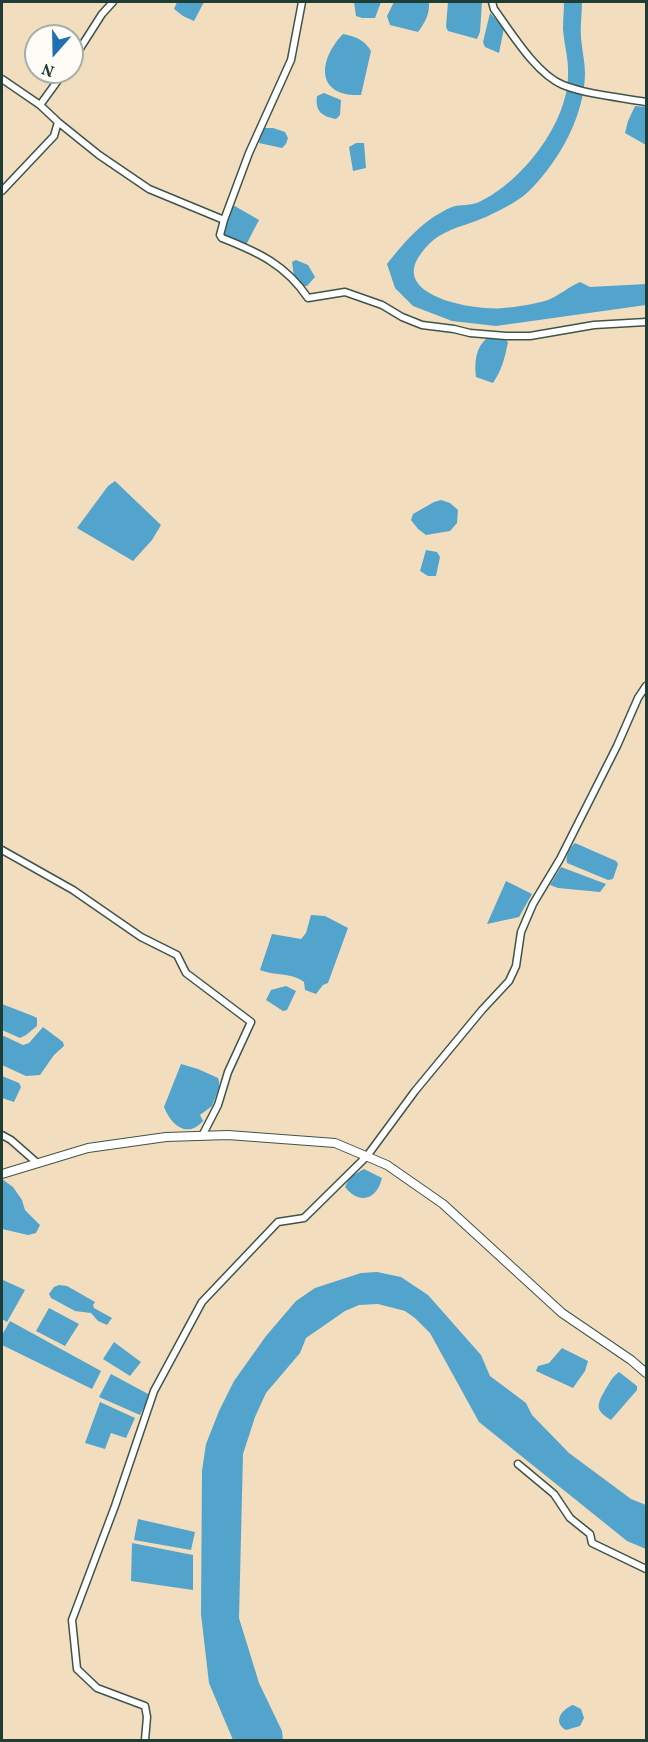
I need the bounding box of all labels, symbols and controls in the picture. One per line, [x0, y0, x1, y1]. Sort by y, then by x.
north arrow [24, 24, 84, 84]
text: N [39, 57, 58, 81]

